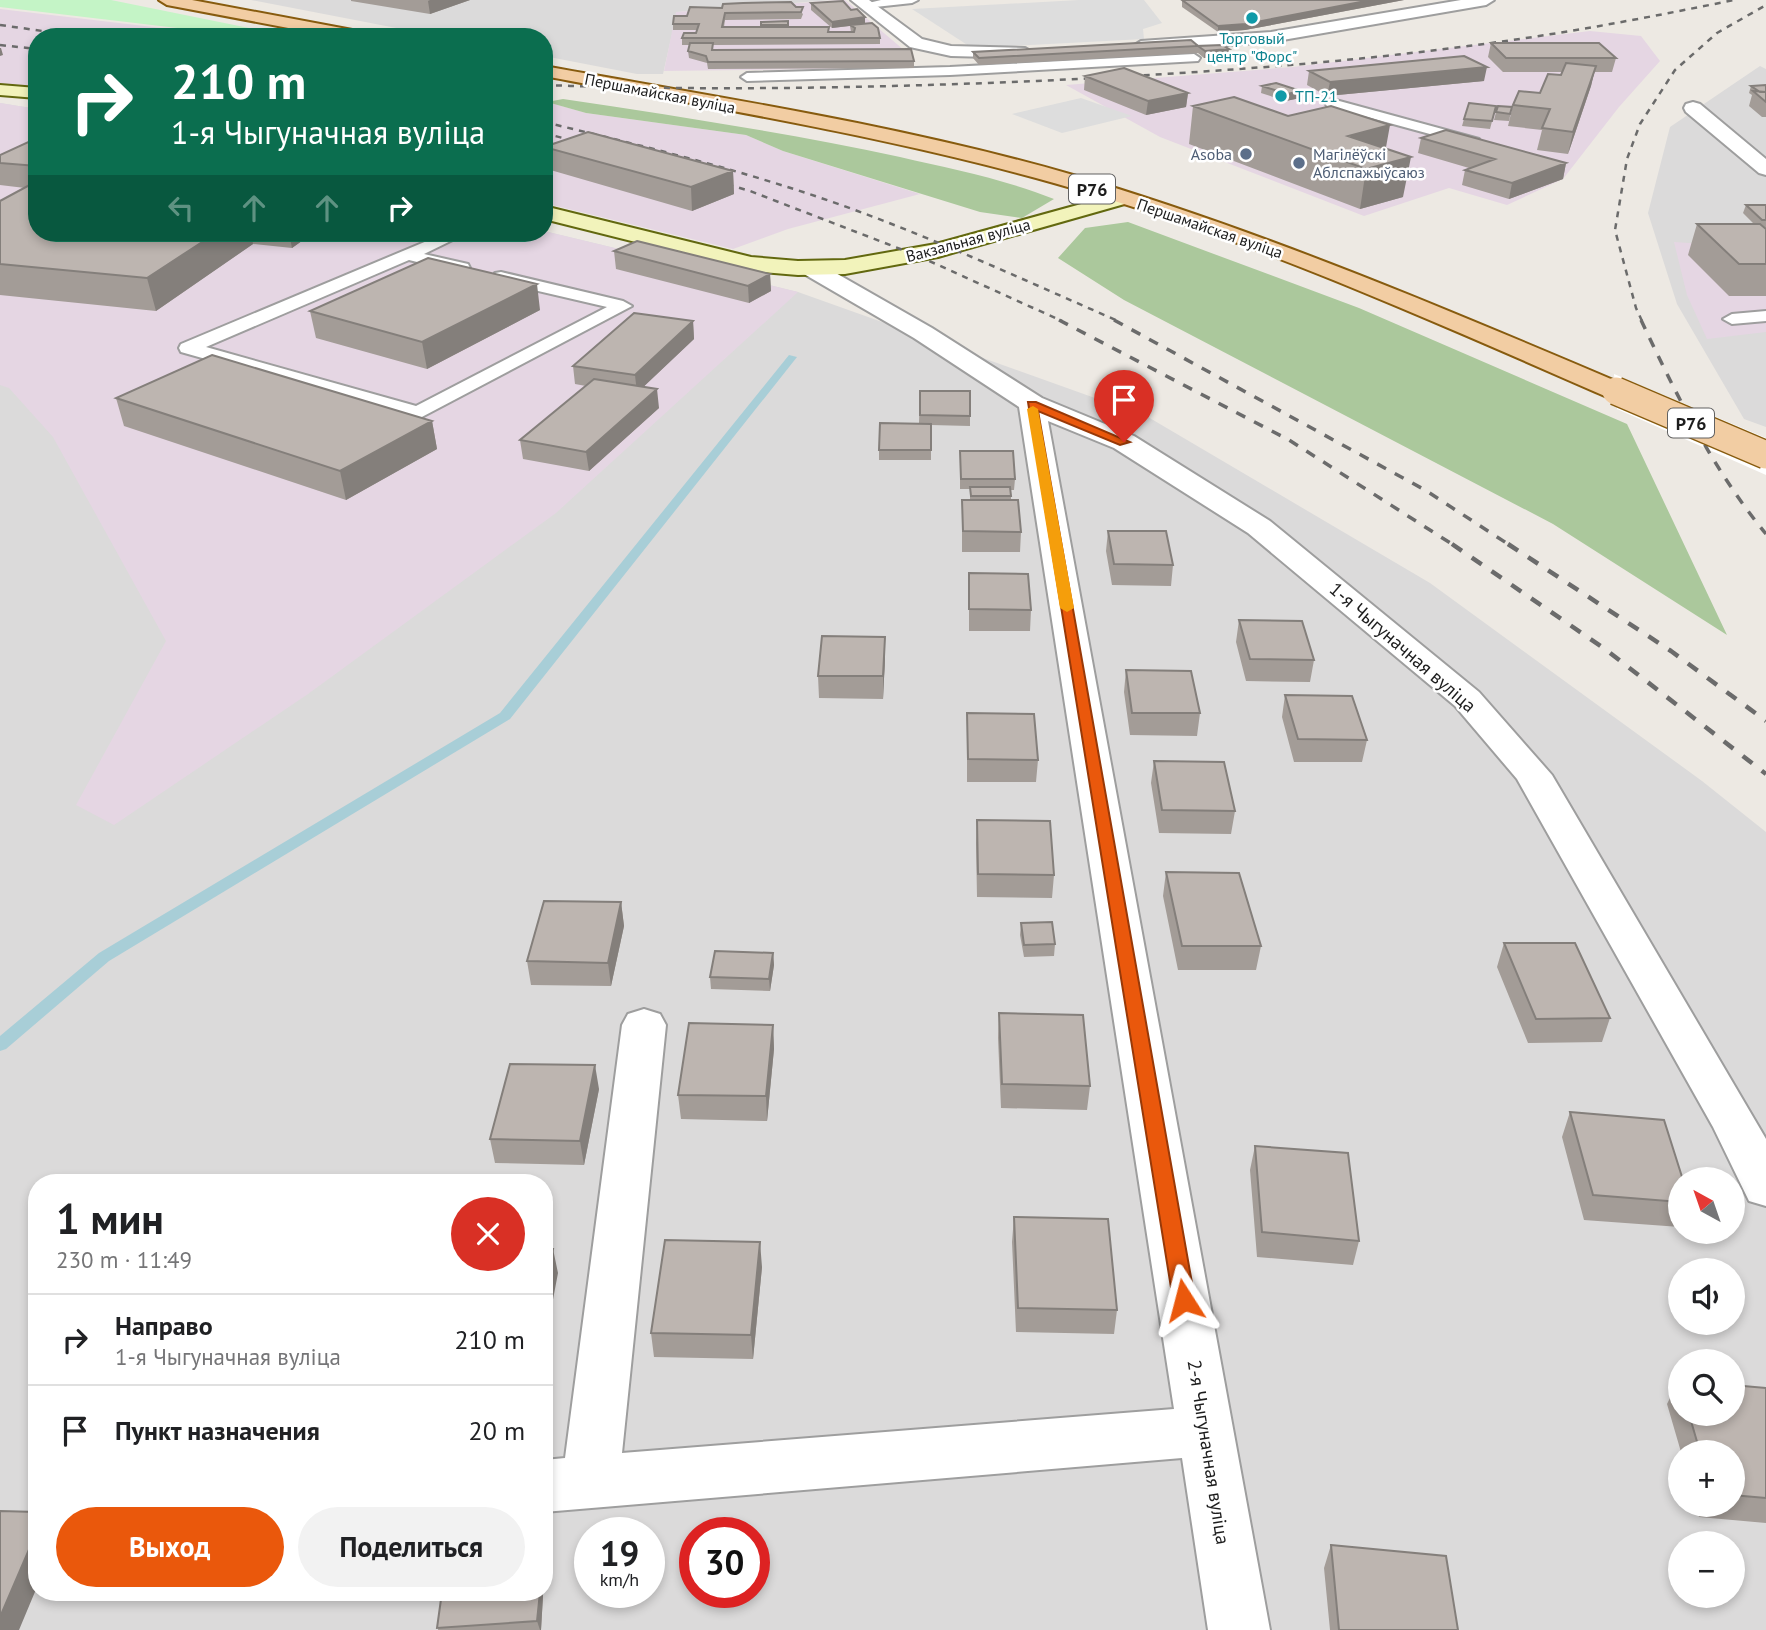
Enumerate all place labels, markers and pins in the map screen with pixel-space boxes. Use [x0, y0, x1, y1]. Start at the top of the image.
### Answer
marker: Торговый центр "Форс" [1244, 10, 1260, 26]
place label: Торговый центр "Форс" [1207, 28, 1297, 66]
place label: ТП-21 [1295, 86, 1338, 106]
marker: ТП-21 [1273, 88, 1289, 104]
place label: Asoba [1191, 144, 1232, 164]
place label: Магілёўскі Аблспажыўсаюз [1313, 144, 1425, 182]
marker: Asoba [1238, 146, 1254, 162]
marker: Магілёўскі Аблспажыўсаюз [1291, 155, 1307, 171]
pin [1094, 370, 1154, 442]

